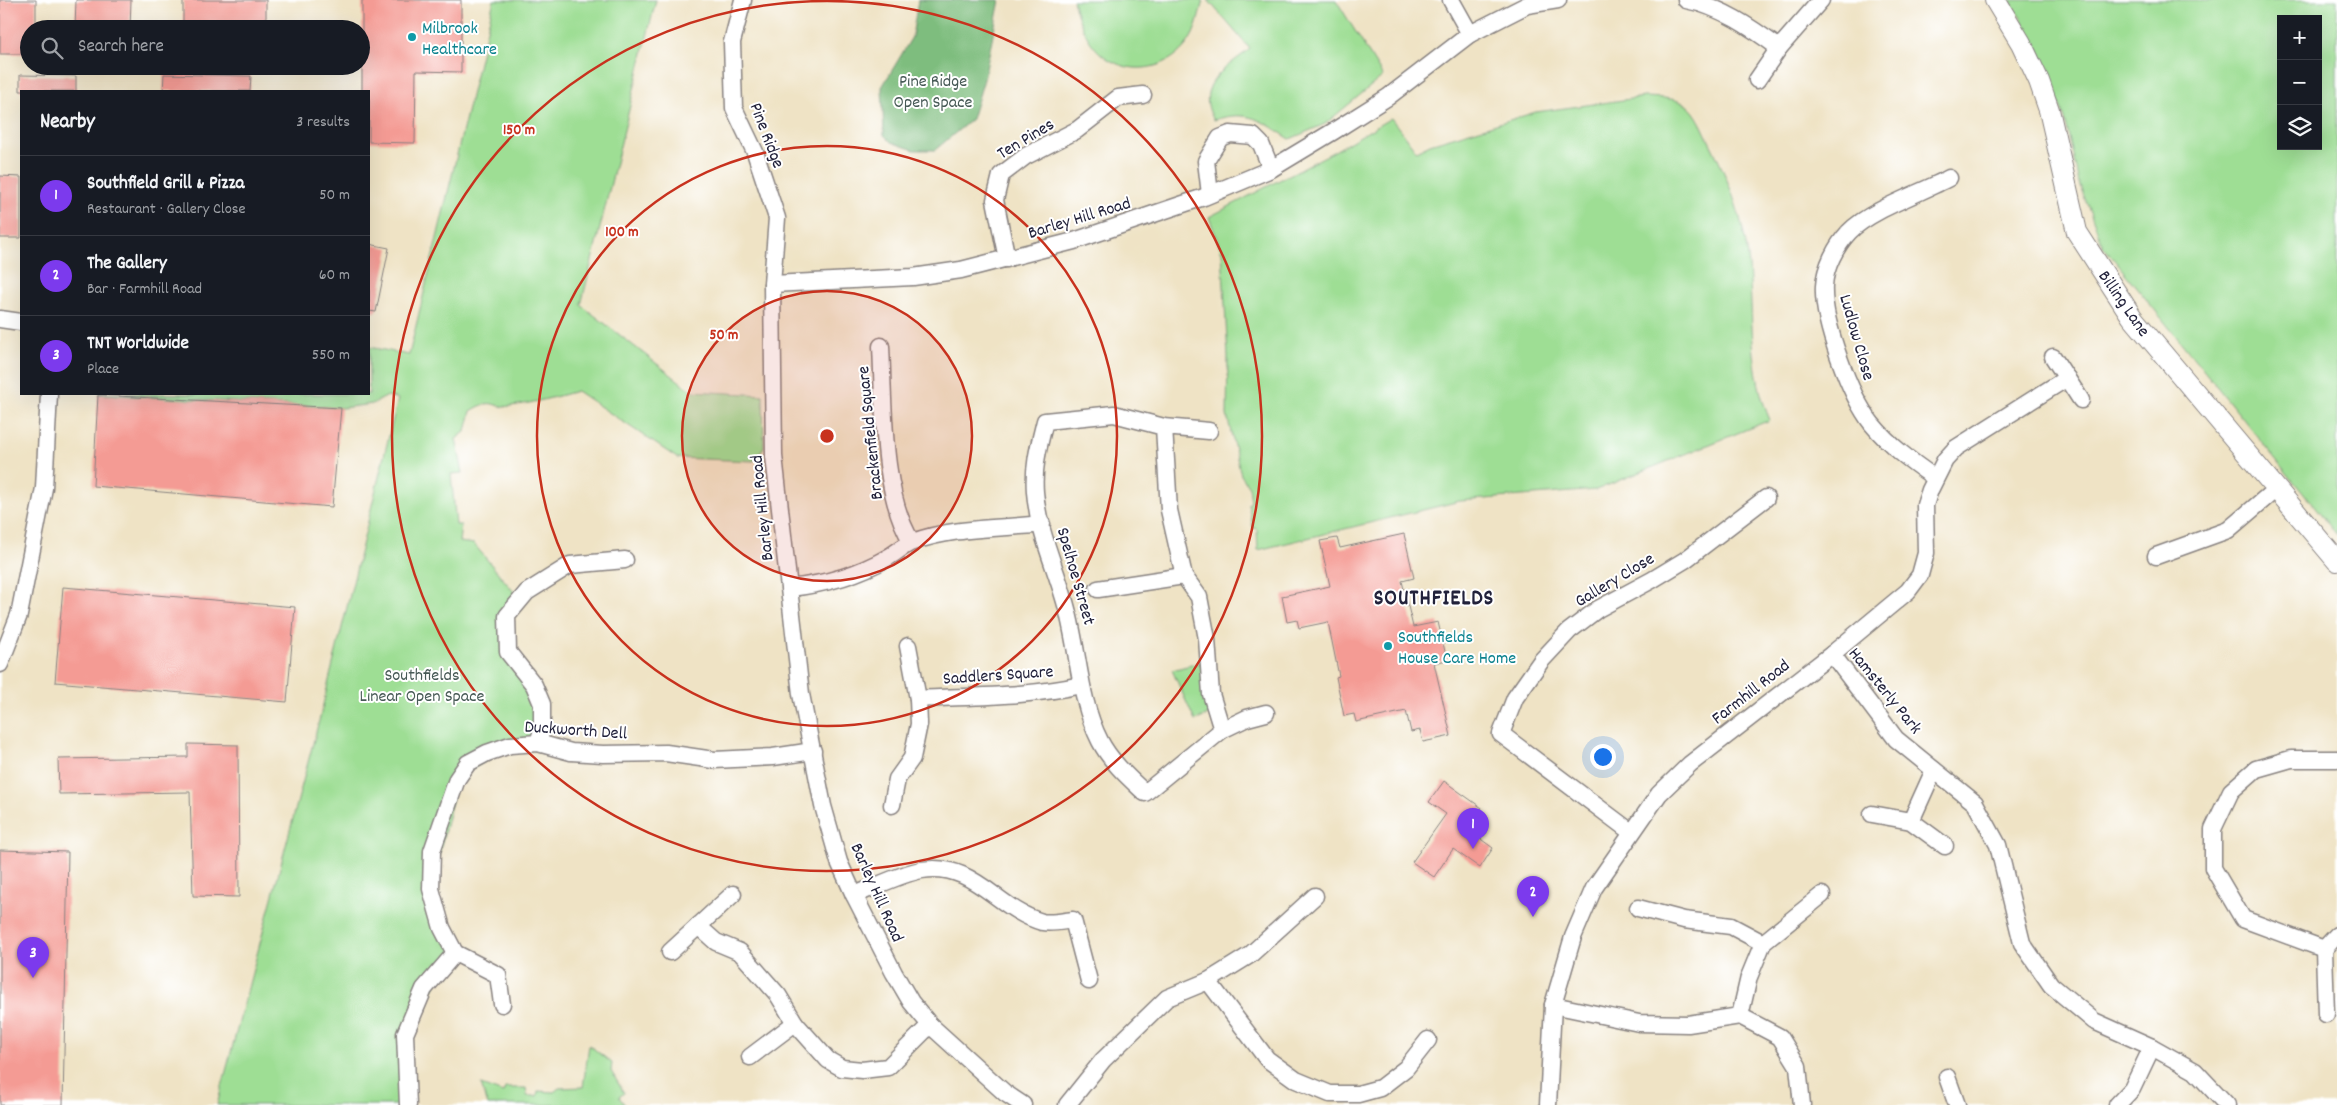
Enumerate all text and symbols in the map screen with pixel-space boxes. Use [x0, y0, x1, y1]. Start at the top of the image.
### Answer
map controls [2277, 15, 2322, 150]
button: + [2277, 15, 2322, 60]
place label: Milbrook Healthcare [422, 17, 497, 63]
search box [20, 20, 370, 75]
marker: Milbrook Healthcare [406, 31, 418, 43]
icon: search [38, 34, 66, 62]
text: Search here [78, 34, 164, 61]
button: − [2277, 60, 2322, 105]
park label: Pine Ridge Open Space [894, 70, 972, 116]
street label: Pine Ridge [742, 100, 790, 172]
button: layers [2277, 105, 2322, 150]
text: Nearby [40, 108, 95, 138]
text: 3 results [296, 111, 350, 134]
street label: Ten Pines [993, 113, 1060, 167]
text: 150 m [503, 120, 535, 142]
text: Southfield Grill & Pizza [87, 171, 244, 198]
text: 1 [54, 184, 58, 207]
text: 50 m [319, 184, 350, 207]
street label: Barley Hill Road [1025, 192, 1134, 247]
text: Restaurant · Gallery Close [87, 198, 246, 221]
text: 100 m [605, 222, 639, 244]
text: The Gallery [87, 251, 167, 278]
text: 2 [53, 264, 60, 287]
text: 60 m [319, 264, 350, 287]
street label: Billing Lane [2091, 266, 2155, 343]
text: Bar · Farmhill Road [87, 278, 202, 301]
street label: Ludlow Close [1831, 292, 1880, 384]
text: 50 m [710, 325, 738, 347]
text: TNT Worldwide [87, 331, 189, 358]
text: 3 [52, 344, 60, 367]
text: 550 m [312, 344, 350, 367]
text: Place [87, 358, 119, 381]
street label: Brackenfield Square [852, 365, 891, 501]
centre of rings [818, 427, 836, 445]
street label: Barley Hill Road [746, 454, 781, 562]
street label: Spelhoe Street [1049, 525, 1101, 629]
street label: Gallery Close [1571, 548, 1660, 615]
district label: SOUTHFIELDS [1374, 584, 1494, 615]
place label: Southfields House Care Home [1398, 626, 1516, 672]
marker: Southfields House Care Home [1382, 640, 1394, 652]
street label: Hamsterly Park [1841, 643, 1927, 740]
street label: Farmhill Road [1707, 654, 1796, 732]
street label: Saddlers Square [942, 660, 1054, 693]
park label: Southfields Linear Open Space [360, 664, 485, 710]
street label: Duckworth Dell [524, 715, 629, 748]
your location [1590, 744, 1616, 770]
pin: 1 [1457, 808, 1489, 849]
street label: Barley Hill Road [843, 839, 909, 947]
pin: 2 [1517, 876, 1549, 917]
pin: 3 [17, 937, 49, 978]

